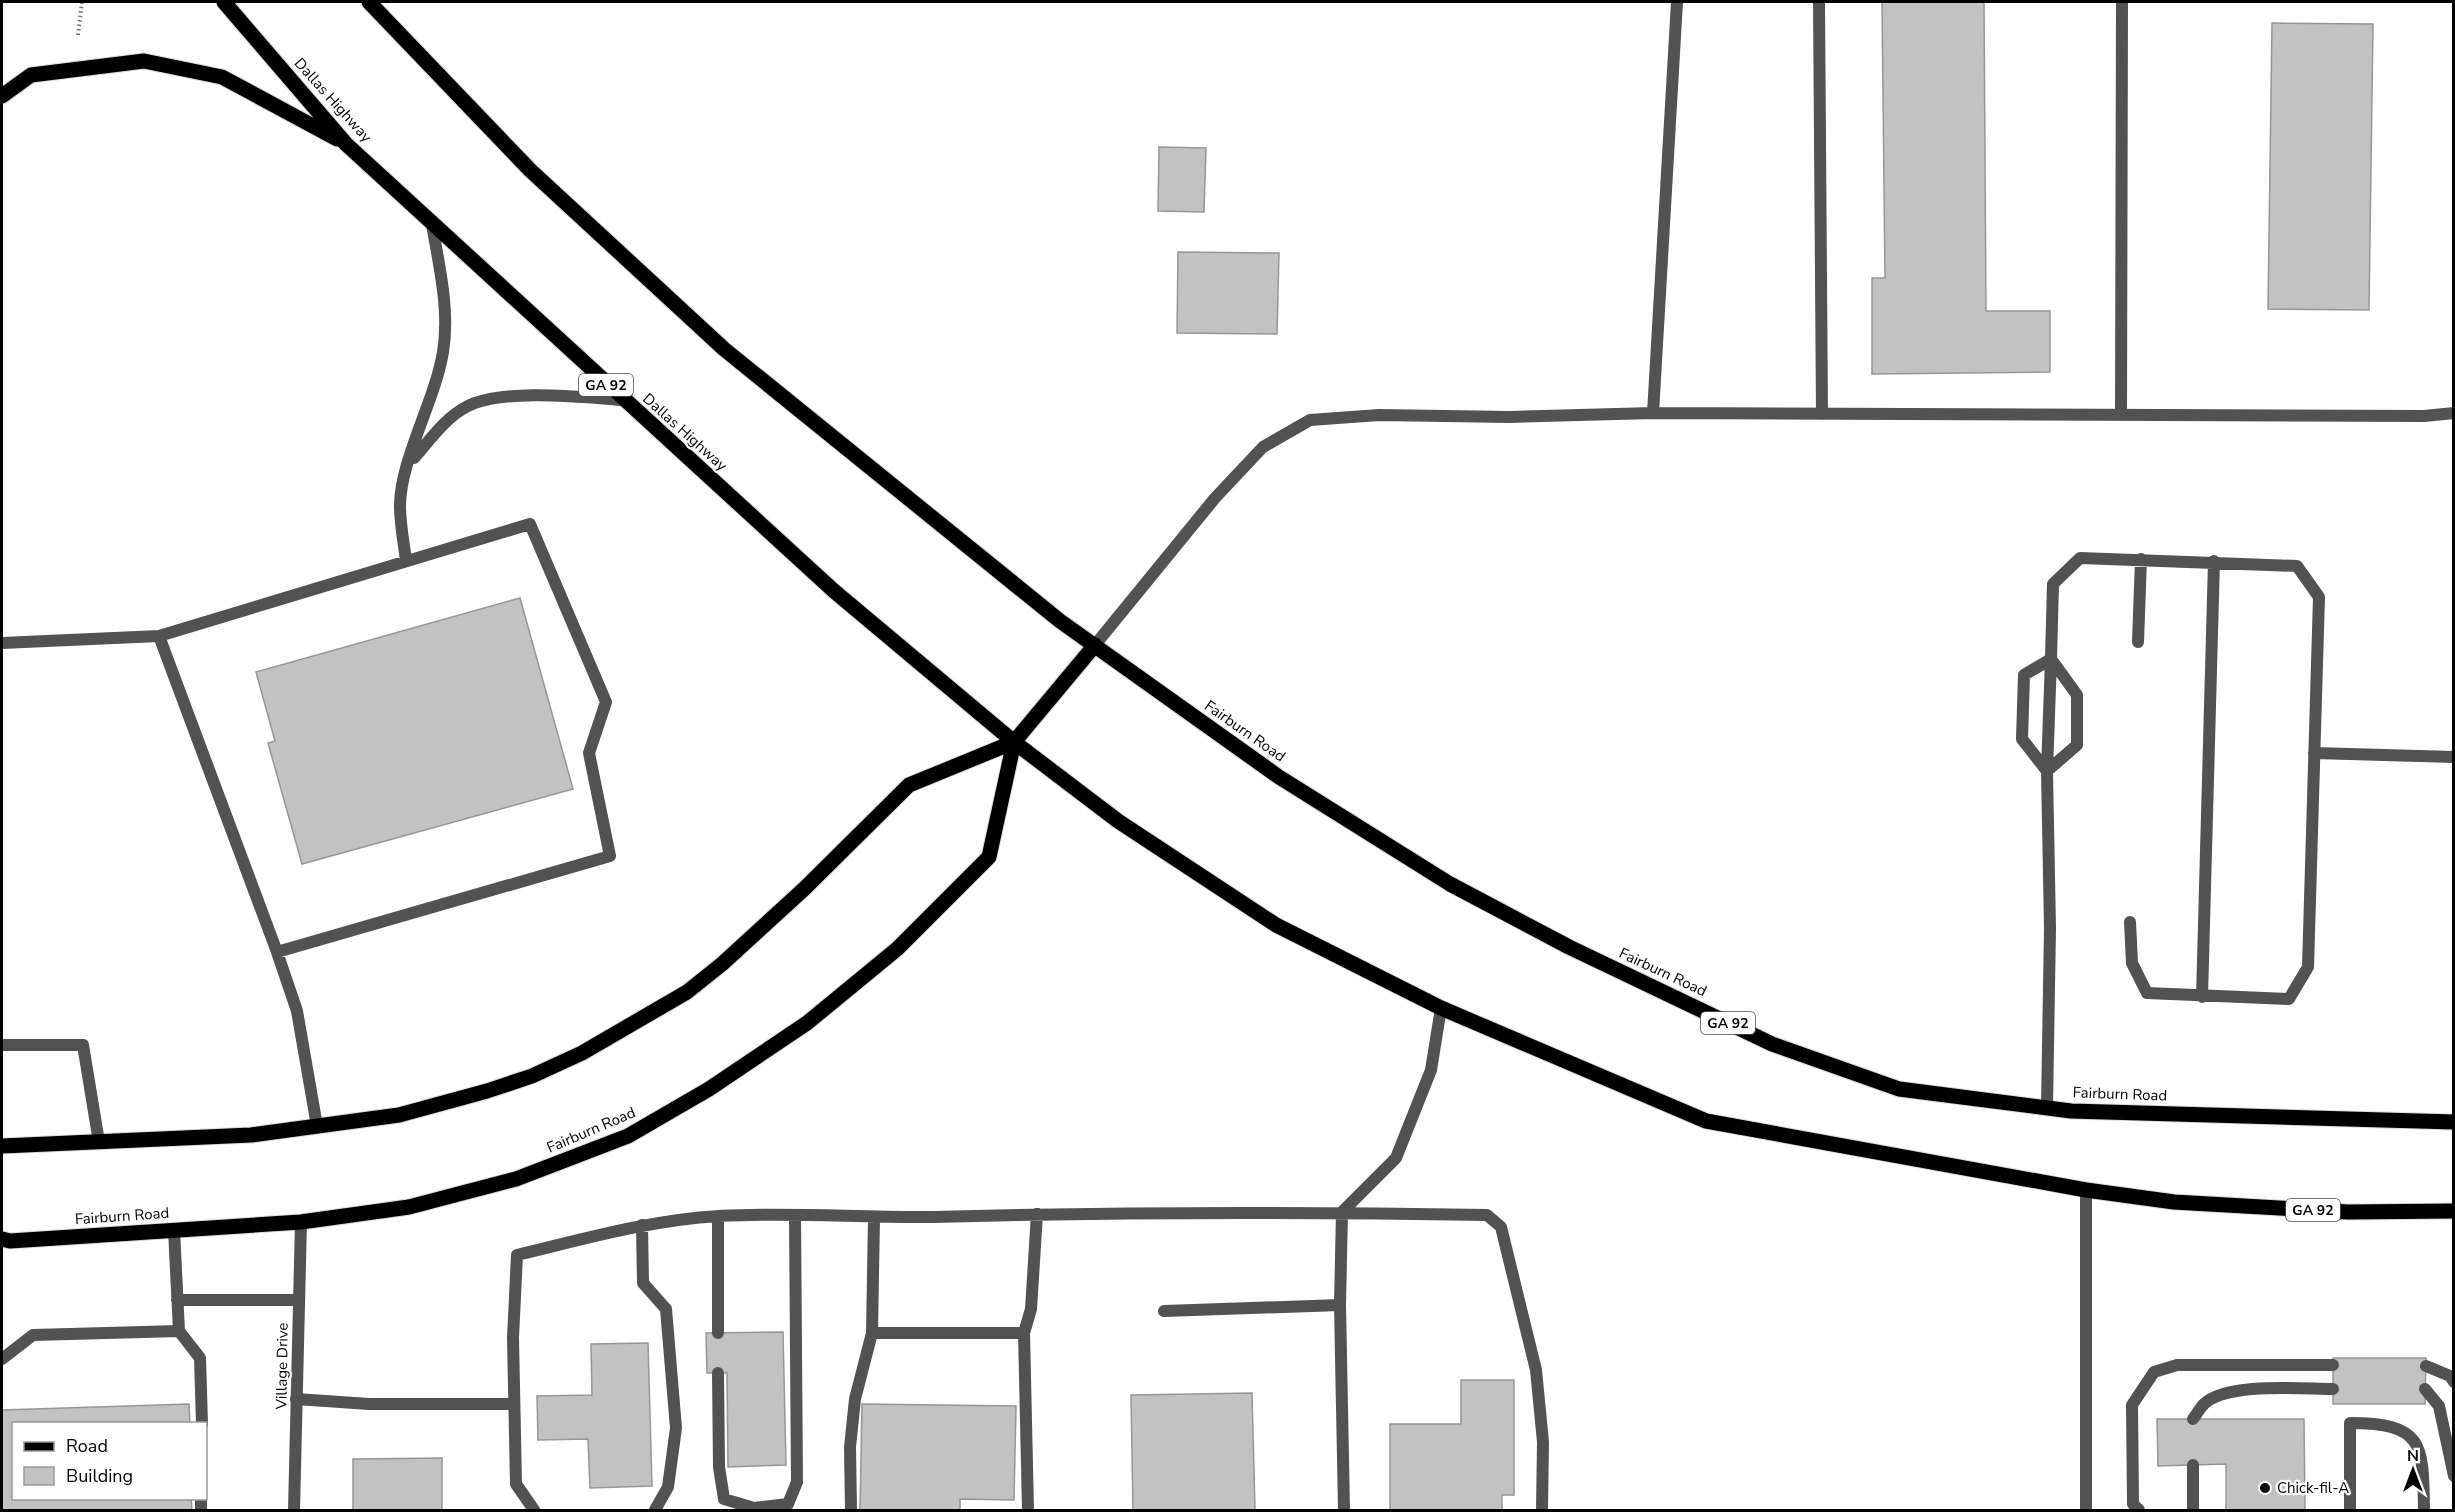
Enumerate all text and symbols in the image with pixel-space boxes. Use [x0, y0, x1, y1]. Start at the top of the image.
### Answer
street label: Dallas Highway [290, 53, 376, 147]
road number: GA 92 [579, 374, 633, 396]
street label: Dallas Highway [638, 389, 732, 475]
street label: Fairburn Road [1201, 696, 1289, 766]
street label: Fairburn Road [1616, 943, 1710, 1001]
road number: GA 92 [1701, 1012, 1755, 1034]
street label: Fairburn Road [2072, 1082, 2168, 1106]
street label: Fairburn Road [544, 1102, 638, 1158]
road number: GA 92 [2286, 1199, 2340, 1221]
street label: Fairburn Road [74, 1203, 170, 1229]
street label: Village Drive [271, 1322, 293, 1411]
legend [12, 1422, 207, 1500]
text: Road [66, 1434, 108, 1458]
north arrow [2383, 1440, 2443, 1500]
text: N [2407, 1445, 2419, 1467]
text: Building [66, 1464, 133, 1488]
place label: Chick-fil-A [2277, 1478, 2349, 1498]
marker: Chick-fil-A [2258, 1481, 2272, 1495]

